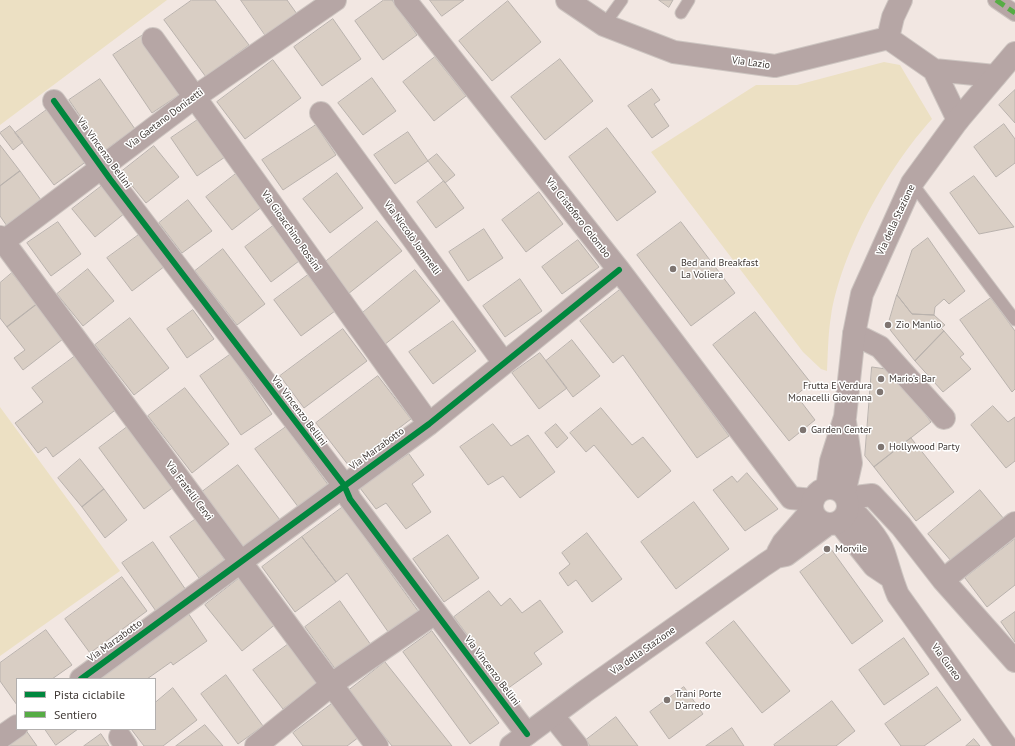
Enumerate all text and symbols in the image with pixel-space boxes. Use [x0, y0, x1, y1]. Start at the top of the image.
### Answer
street label: Via Lazio [731, 54, 771, 72]
street label: Via Gaetano Donizetti [124, 86, 206, 152]
street label: Via Vincenzo Bellini [74, 115, 134, 191]
street label: Via Cristoforo Colombo [543, 176, 613, 260]
street label: Via della Stazione [874, 183, 918, 257]
street label: Via Gioacchino Rossini [259, 188, 323, 274]
street label: Via Niccolò Jommelli [381, 199, 443, 277]
place label: Bed and Breakfast La Voliera [681, 257, 758, 280]
marker: Bed and Breakfast La Voliera [668, 264, 678, 274]
place label: Zio Manlio [896, 319, 941, 331]
marker: Zio Manlio [883, 320, 893, 330]
place label: Mario's Bar [889, 373, 935, 385]
street label: Via Vincenzo Bellini [269, 374, 329, 448]
marker: Mario's Bar [876, 374, 886, 384]
place label: Frutta E Verdura Monacelli Giovanna [788, 380, 872, 404]
marker: Frutta E Verdura Monacelli Giovanna [875, 387, 885, 397]
place label: Garden Center [811, 424, 872, 436]
street label: Via Marzabotto [347, 425, 407, 473]
marker: Garden Center [798, 425, 808, 435]
place label: Hollywood Party [889, 441, 960, 453]
marker: Hollywood Party [876, 442, 886, 452]
street label: Via Fratelli Cervi [163, 459, 215, 523]
place label: Morvile [835, 543, 867, 555]
marker: Morvile [822, 544, 832, 554]
street label: Via Marzabotto [85, 617, 145, 665]
street label: Via della Stazione [608, 624, 678, 678]
street label: Via Vincenzo Bellini [462, 634, 522, 708]
street label: Via Cuneo [929, 641, 963, 683]
legend [16, 678, 156, 730]
text: Pista ciclabile [54, 687, 125, 702]
place label: Trani Porte D'arredo [675, 688, 721, 712]
marker: Trani Porte D'arredo [662, 695, 672, 705]
text: Sentiero [54, 707, 97, 722]

